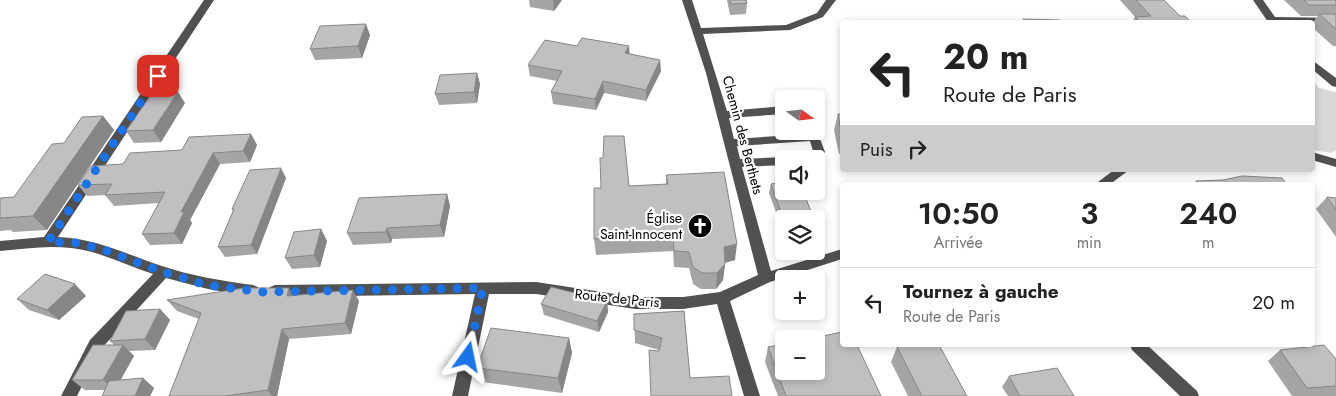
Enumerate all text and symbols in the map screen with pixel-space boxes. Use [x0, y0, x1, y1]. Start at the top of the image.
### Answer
text: 20 m [943, 32, 1028, 82]
icon: left [860, 40, 925, 105]
pin [137, 55, 179, 97]
icon: arrive [144, 62, 172, 90]
street label: Chemin des Berthets [718, 73, 769, 197]
text: Route de Paris [943, 78, 1077, 110]
north arrow [775, 90, 825, 140]
map controls [775, 90, 825, 380]
icon: right [903, 135, 931, 163]
text: Puis [860, 136, 893, 163]
button: sound [775, 150, 825, 200]
text: 10:50 [918, 192, 999, 235]
text: 3 [1080, 192, 1098, 235]
text: 240 [1179, 192, 1237, 235]
place label: Église Saint-Innocent [600, 208, 683, 244]
button: layers [775, 210, 825, 260]
church icon: Église Saint-Innocent [687, 213, 713, 239]
text: Arrivée [934, 231, 983, 254]
text: min [1077, 231, 1102, 254]
text: m [1202, 231, 1215, 254]
button: + [775, 270, 825, 320]
text: Tournez à gauche [903, 278, 1059, 305]
street label: Route de Paris [574, 284, 661, 312]
icon: left [860, 289, 888, 317]
text: 20 m [1252, 289, 1295, 316]
text: Route de Paris [903, 305, 1000, 328]
position arrow [441, 330, 493, 382]
button: − [775, 330, 825, 380]

